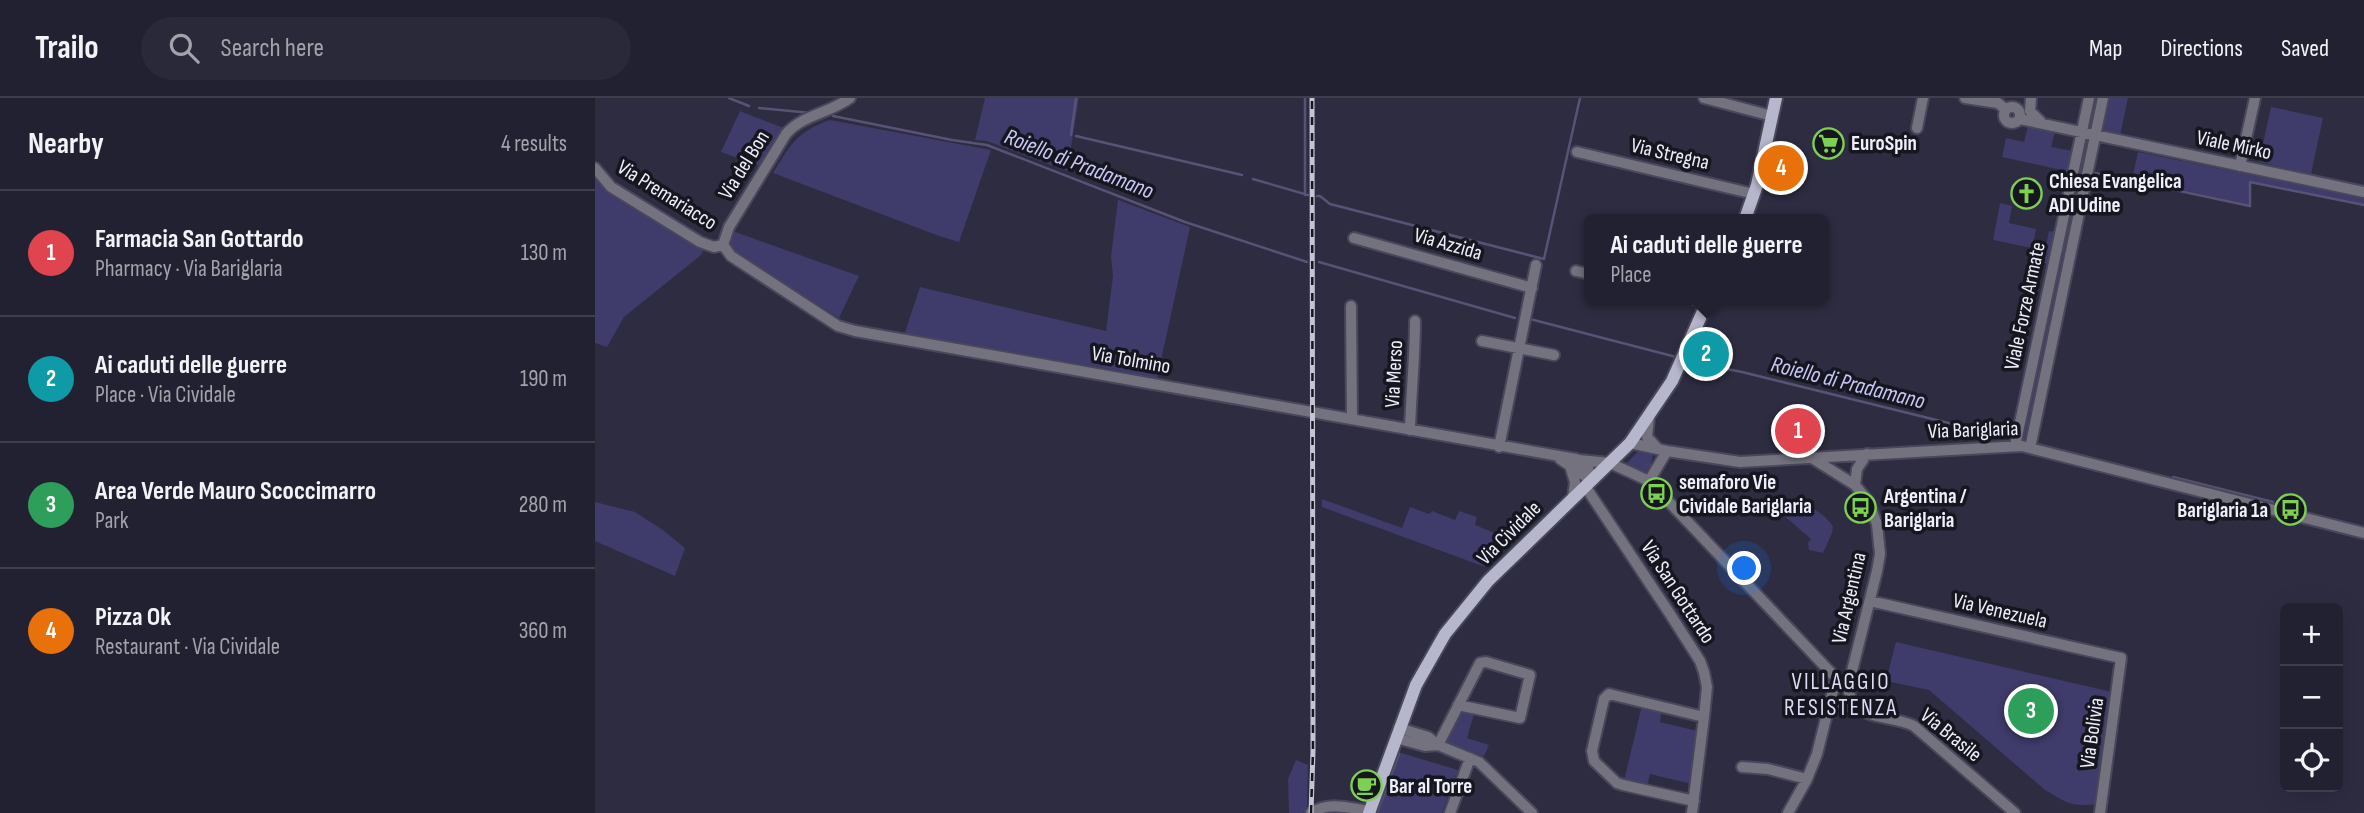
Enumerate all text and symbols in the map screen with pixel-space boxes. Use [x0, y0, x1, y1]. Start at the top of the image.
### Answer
search box [141, 17, 631, 80]
text: Trailo [35, 28, 99, 68]
icon: search [165, 29, 203, 67]
text: Search here [221, 33, 324, 64]
text: Map [2089, 34, 2122, 63]
text: Directions [2160, 34, 2243, 63]
text: Saved [2281, 34, 2329, 63]
water label: Roiello di Pradamano [1000, 123, 1158, 206]
street label: Viale Mirko [2194, 125, 2274, 165]
text: Nearby [28, 126, 104, 162]
street label: Via del Bon [713, 126, 775, 204]
supermarket icon: EuroSpin [1811, 126, 1845, 160]
text: 4 results [501, 130, 567, 158]
place label: EuroSpin [1851, 131, 1917, 156]
street label: Via Stregna [1628, 133, 1712, 175]
pin: 4 [1758, 142, 1804, 194]
street label: Via Premariacco [613, 155, 721, 235]
place label: Chiesa Evangelica ADI Udine [2048, 169, 2182, 218]
church icon: Chiesa Evangelica ADI Udine [2009, 176, 2043, 210]
popup [1584, 214, 1829, 305]
street label: Via Azzida [1411, 222, 1485, 266]
text: Farmacia San Gottardo [95, 224, 304, 255]
text: Ai caduti delle guerre [1610, 230, 1803, 261]
text: 1 [46, 239, 56, 267]
text: 130 m [521, 239, 567, 267]
street label: Viale Forze Armate [1999, 240, 2051, 372]
text: Pharmacy · Via Bariglaria [95, 255, 283, 283]
text: Place [1610, 261, 1652, 289]
pin: 2 [1683, 328, 1729, 380]
street label: Via Merso [1380, 340, 1408, 408]
street label: Via Tolmino [1090, 341, 1172, 379]
text: Ai caduti delle guerre [95, 350, 287, 381]
water label: Roiello di Pradamano [1768, 350, 1928, 416]
text: 2 [46, 365, 56, 393]
text: 190 m [520, 365, 567, 393]
text: Place · Via Cividale [95, 381, 236, 409]
pin: 1 [1775, 405, 1821, 457]
street label: Via Bariglaria [1927, 416, 2019, 444]
place label: semaforo Vie Cividale Bariglaria [1679, 470, 1812, 519]
text: Area Verde Mauro Scoccimarro [95, 476, 376, 507]
bus stop icon: semaforo Vie Cividale Bariglaria [1639, 477, 1673, 511]
place label: Argentina / Bariglaria [1883, 484, 1967, 533]
text: 3 [46, 491, 56, 519]
text: 280 m [519, 491, 567, 519]
bus stop icon: Argentina / Bariglaria [1844, 491, 1878, 525]
bus stop icon: Bariglaria 1a [2274, 493, 2308, 527]
street label: Via Cividale [1472, 496, 1546, 570]
place label: Bariglaria 1a [2177, 498, 2268, 523]
text: Park [95, 507, 129, 535]
street label: Via San Gottardo [1636, 536, 1720, 648]
street label: Via Argentina [1826, 550, 1872, 646]
your location [1727, 551, 1761, 585]
street label: Via Venezuela [1950, 588, 2050, 634]
text: Pizza Ok [95, 602, 171, 633]
map controls [2280, 603, 2343, 792]
button: + [2280, 603, 2343, 666]
text: 4 [46, 617, 56, 645]
text: 360 m [519, 617, 567, 645]
text: Restaurant · Via Cividale [95, 633, 280, 661]
button: − [2280, 666, 2343, 729]
district label: VILLAGGIO RESISTENZA [1784, 668, 1898, 722]
pin: 3 [2008, 685, 2054, 737]
street label: Via Bolivia [2075, 696, 2109, 770]
street label: Via Brasile [1915, 703, 1987, 767]
button: locate [2280, 729, 2343, 792]
cafe icon: Bar al Torre [1349, 769, 1383, 803]
place label: Bar al Torre [1389, 774, 1472, 799]

